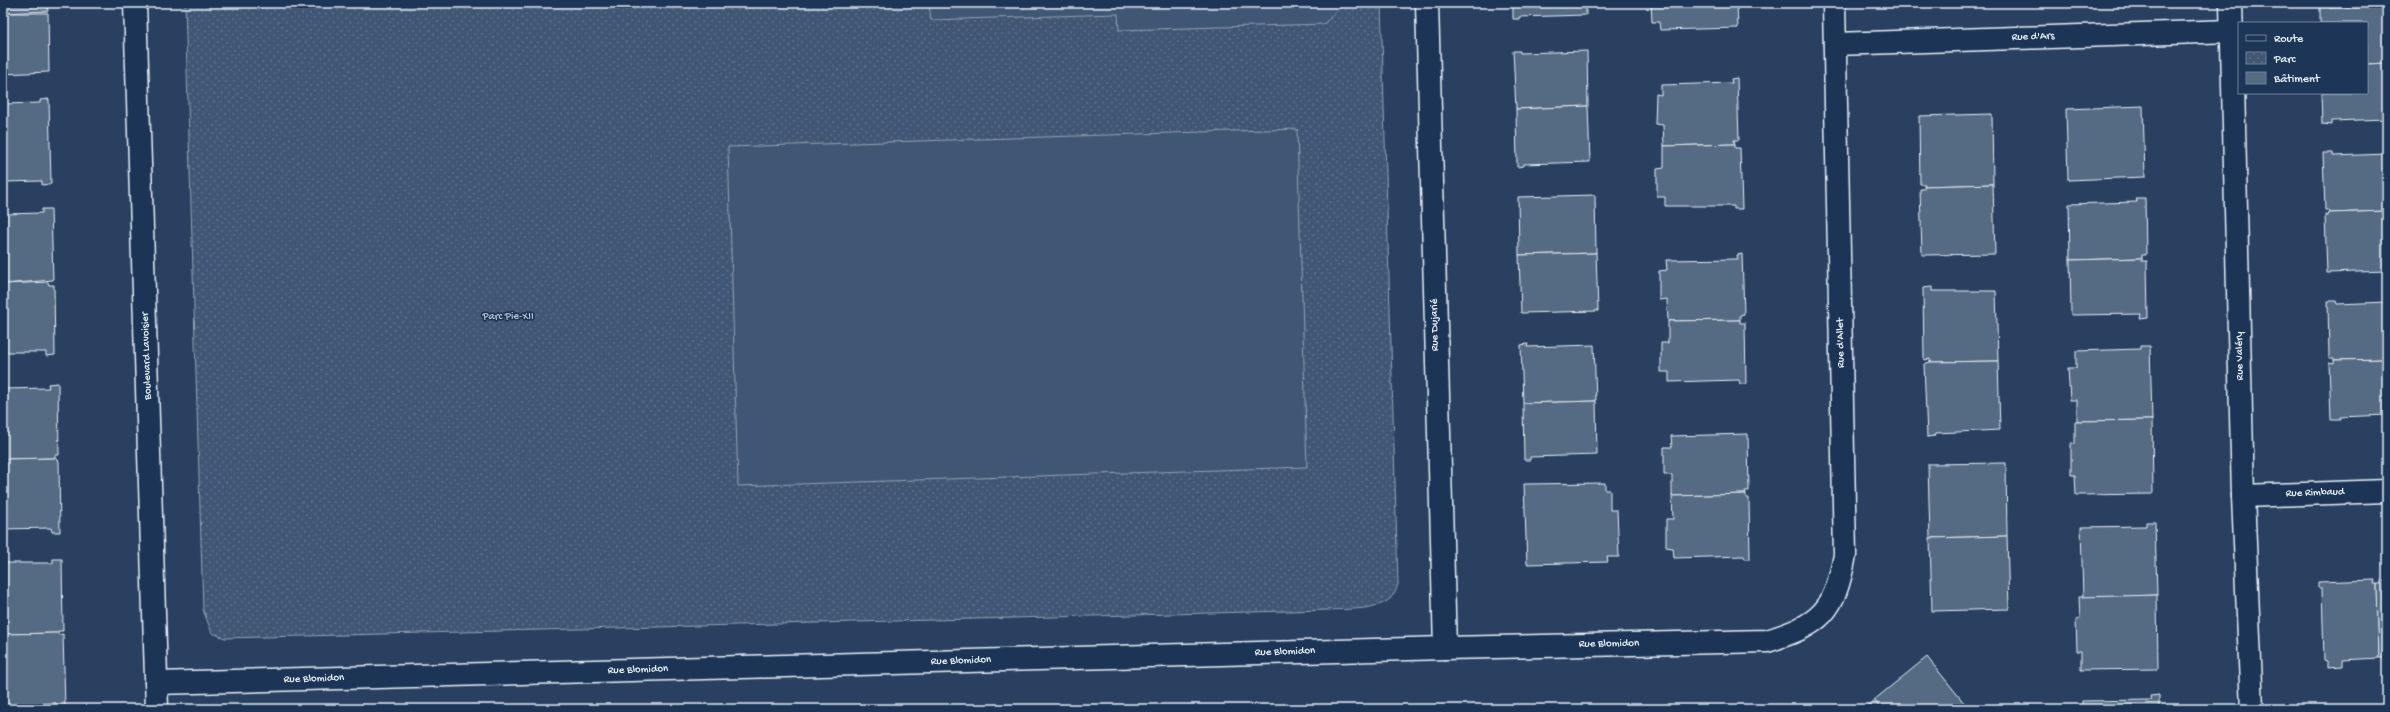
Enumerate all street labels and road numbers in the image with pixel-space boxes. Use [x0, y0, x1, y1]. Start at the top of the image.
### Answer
street label: Rue d'Ars [2011, 30, 2056, 44]
street label: Rue Dujarié [1429, 298, 1441, 352]
street label: Boulevard Lavoisier [139, 311, 155, 401]
street label: Rue d'Allet [1835, 316, 1847, 368]
street label: Rue Valéry [2234, 331, 2246, 381]
street label: Rue Rimbaud [2285, 486, 2346, 500]
street label: Rue Blomidon [1579, 637, 1640, 651]
street label: Rue Blomidon [1255, 645, 1316, 659]
street label: Rue Blomidon [931, 654, 992, 668]
street label: Rue Blomidon [608, 663, 669, 677]
street label: Rue Blomidon [284, 672, 345, 686]

